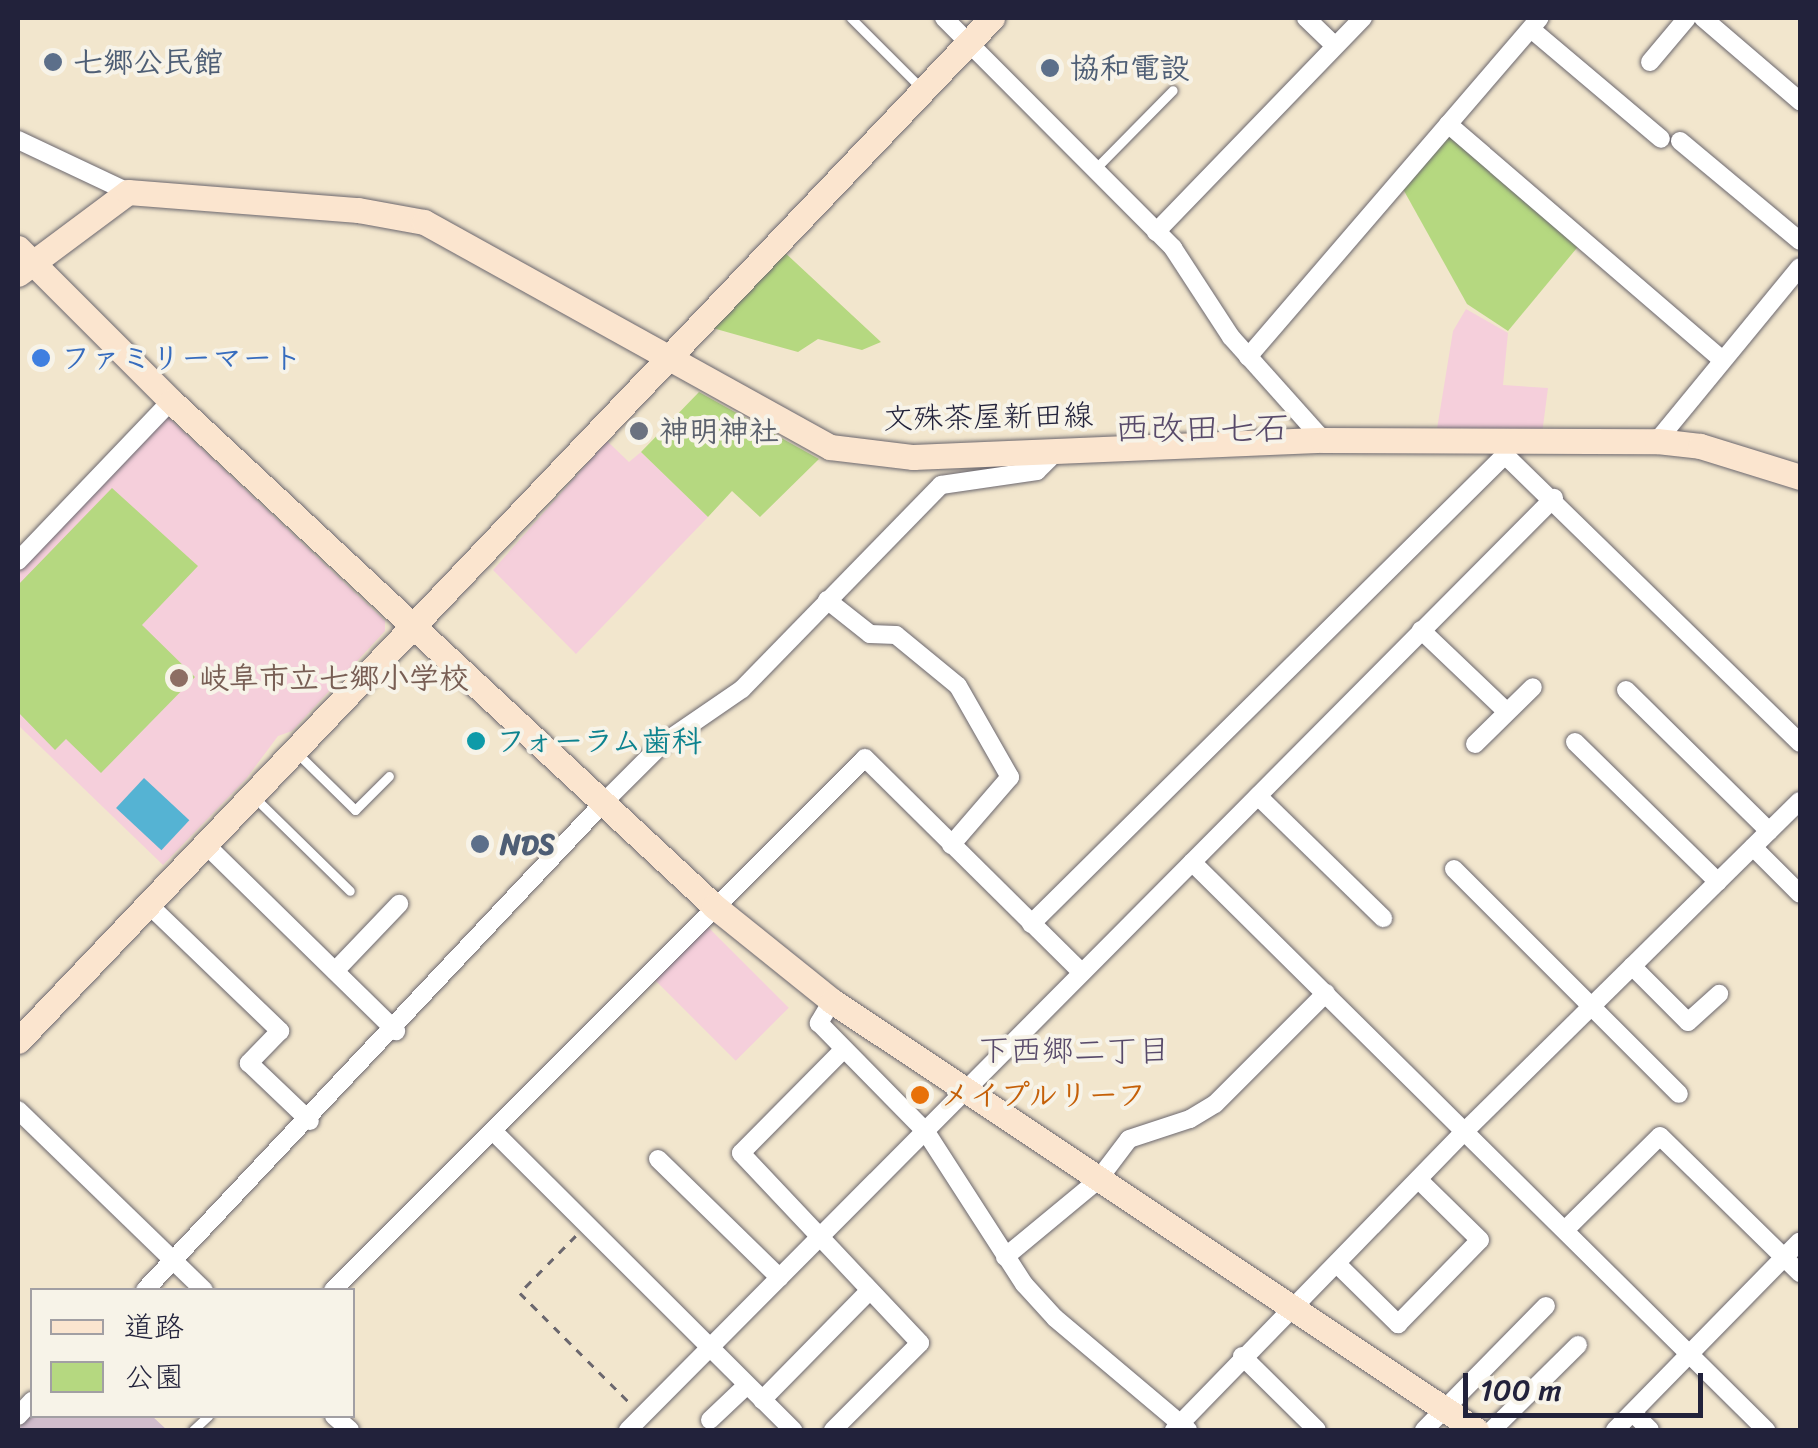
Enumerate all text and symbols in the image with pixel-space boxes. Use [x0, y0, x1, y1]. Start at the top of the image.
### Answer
place label: 七郷公民館 [73, 44, 223, 80]
place label: 協和電設 [1070, 50, 1190, 86]
marker: 七郷公民館 [42, 51, 64, 73]
marker: 協和電設 [1039, 57, 1061, 79]
place label: ファミリーマート [61, 340, 301, 376]
marker: ファミリーマート [30, 347, 52, 369]
street label: 文殊茶屋新田線 [883, 397, 1093, 437]
district label: 西改田七石 [1115, 407, 1289, 449]
place label: 神明神社 [659, 413, 779, 449]
marker: 神明神社 [628, 420, 650, 442]
place label: 岐阜市立七郷小学校 [199, 660, 469, 696]
marker: 岐阜市立七郷小学校 [168, 667, 190, 689]
place label: フォーラム歯科 [496, 723, 706, 759]
marker: フォーラム歯科 [465, 730, 487, 752]
place label: NDS [500, 826, 555, 862]
marker: NDS [469, 833, 491, 855]
district label: 下西郷二丁目 [978, 1032, 1170, 1070]
place label: メイプルリーフ [940, 1077, 1150, 1113]
marker: メイプルリーフ [909, 1084, 931, 1106]
legend [30, 1288, 355, 1418]
text: 道路 [124, 1300, 184, 1354]
text: 公園 [124, 1350, 184, 1404]
scale bar [1468, 1353, 1708, 1415]
text: 100 m [1480, 1363, 1562, 1417]

